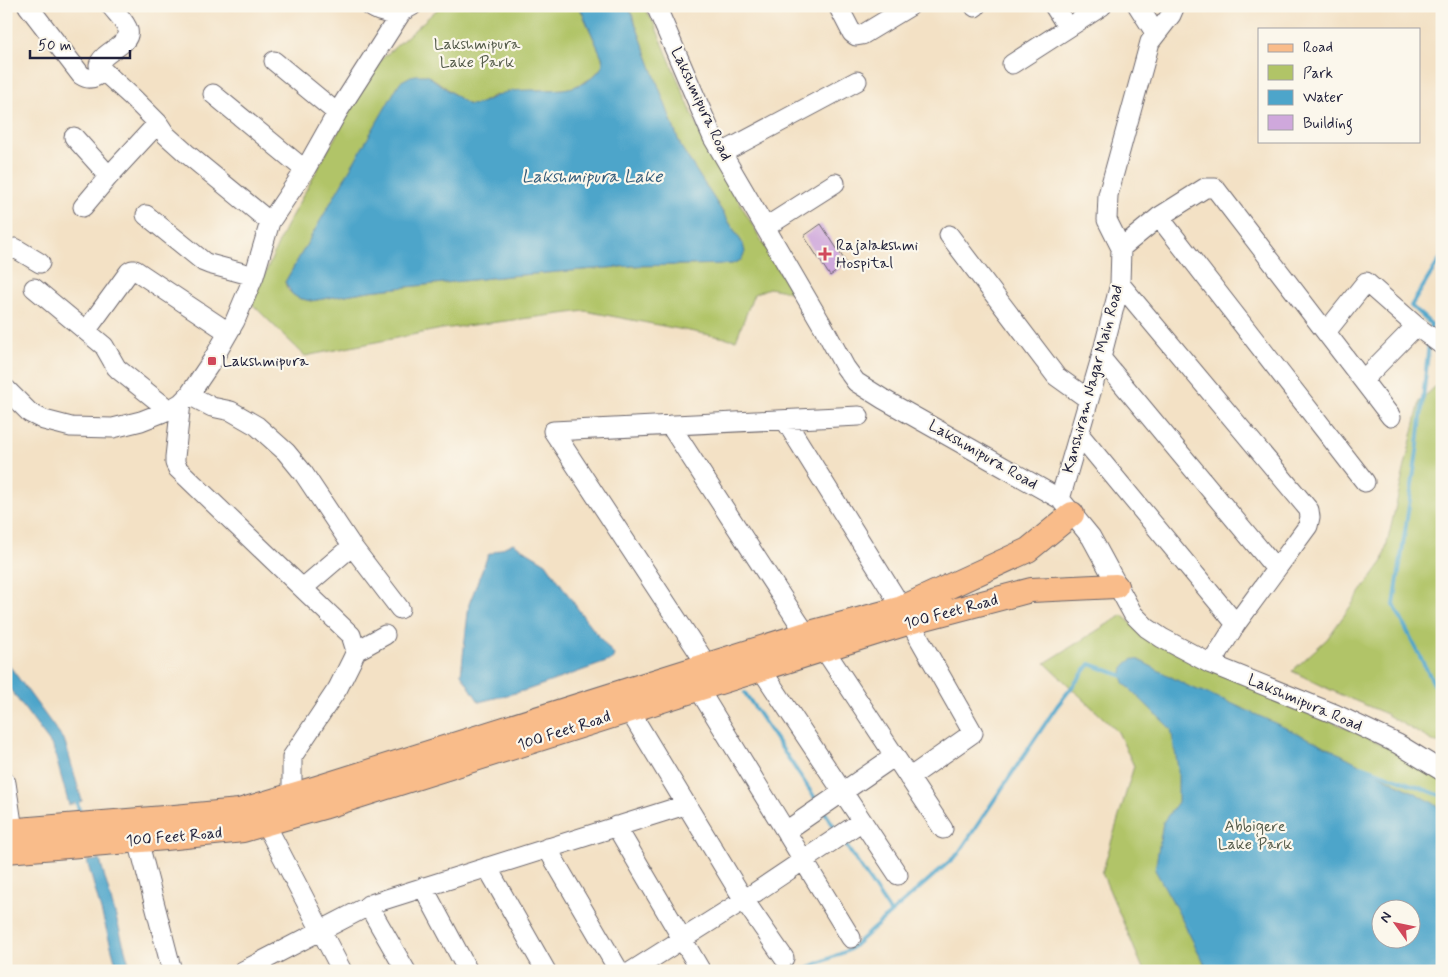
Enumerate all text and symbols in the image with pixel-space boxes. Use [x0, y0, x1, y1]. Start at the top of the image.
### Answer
scale bar [30, 28, 130, 60]
legend [1258, 28, 1420, 142]
park label: Lakshmipura Lake Park [434, 34, 521, 73]
text: 50 m [38, 36, 72, 56]
text: Road [1303, 38, 1333, 58]
street label: Lakshmipura Road [666, 44, 736, 164]
text: Park [1303, 64, 1333, 84]
text: Water [1303, 88, 1343, 108]
text: Building [1303, 114, 1353, 135]
water label: Lakshmipura Lake [522, 165, 663, 189]
place label: Rajalakshmi Hospital [836, 235, 919, 274]
marker: Rajalakshmi Hospital [818, 247, 832, 261]
street label: Kanshiram Nagar Main Road [1058, 283, 1128, 475]
place label: Lakshmipura [222, 351, 309, 372]
marker: Lakshmipura [206, 355, 218, 367]
street label: Lakshmipura Road [925, 415, 1041, 495]
street label: 100 Feet Road [902, 589, 1000, 635]
street label: Lakshmipura Road [1244, 669, 1366, 737]
street label: 100 Feet Road [515, 706, 613, 756]
park label: Abbigere Lake Park [1218, 816, 1292, 855]
street label: 100 Feet Road [125, 822, 223, 852]
north arrow [1370, 900, 1420, 950]
text: N [1376, 909, 1396, 926]

